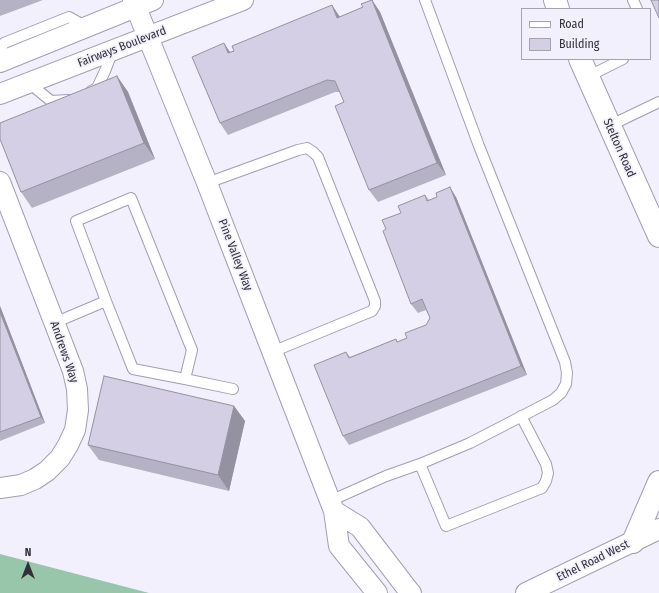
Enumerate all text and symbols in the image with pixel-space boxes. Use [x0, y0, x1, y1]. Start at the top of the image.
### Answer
legend [521, 8, 651, 60]
text: Road [559, 17, 584, 31]
street label: Fairways Boulevard [76, 23, 168, 71]
text: Building [559, 37, 599, 51]
street label: Stelton Road [600, 116, 638, 180]
street label: Pine Valley Way [215, 217, 255, 293]
street label: Andrews Way [47, 319, 81, 385]
street label: Ethel Road West [554, 537, 632, 585]
north arrow [8, 545, 48, 585]
text: N [25, 546, 31, 559]

